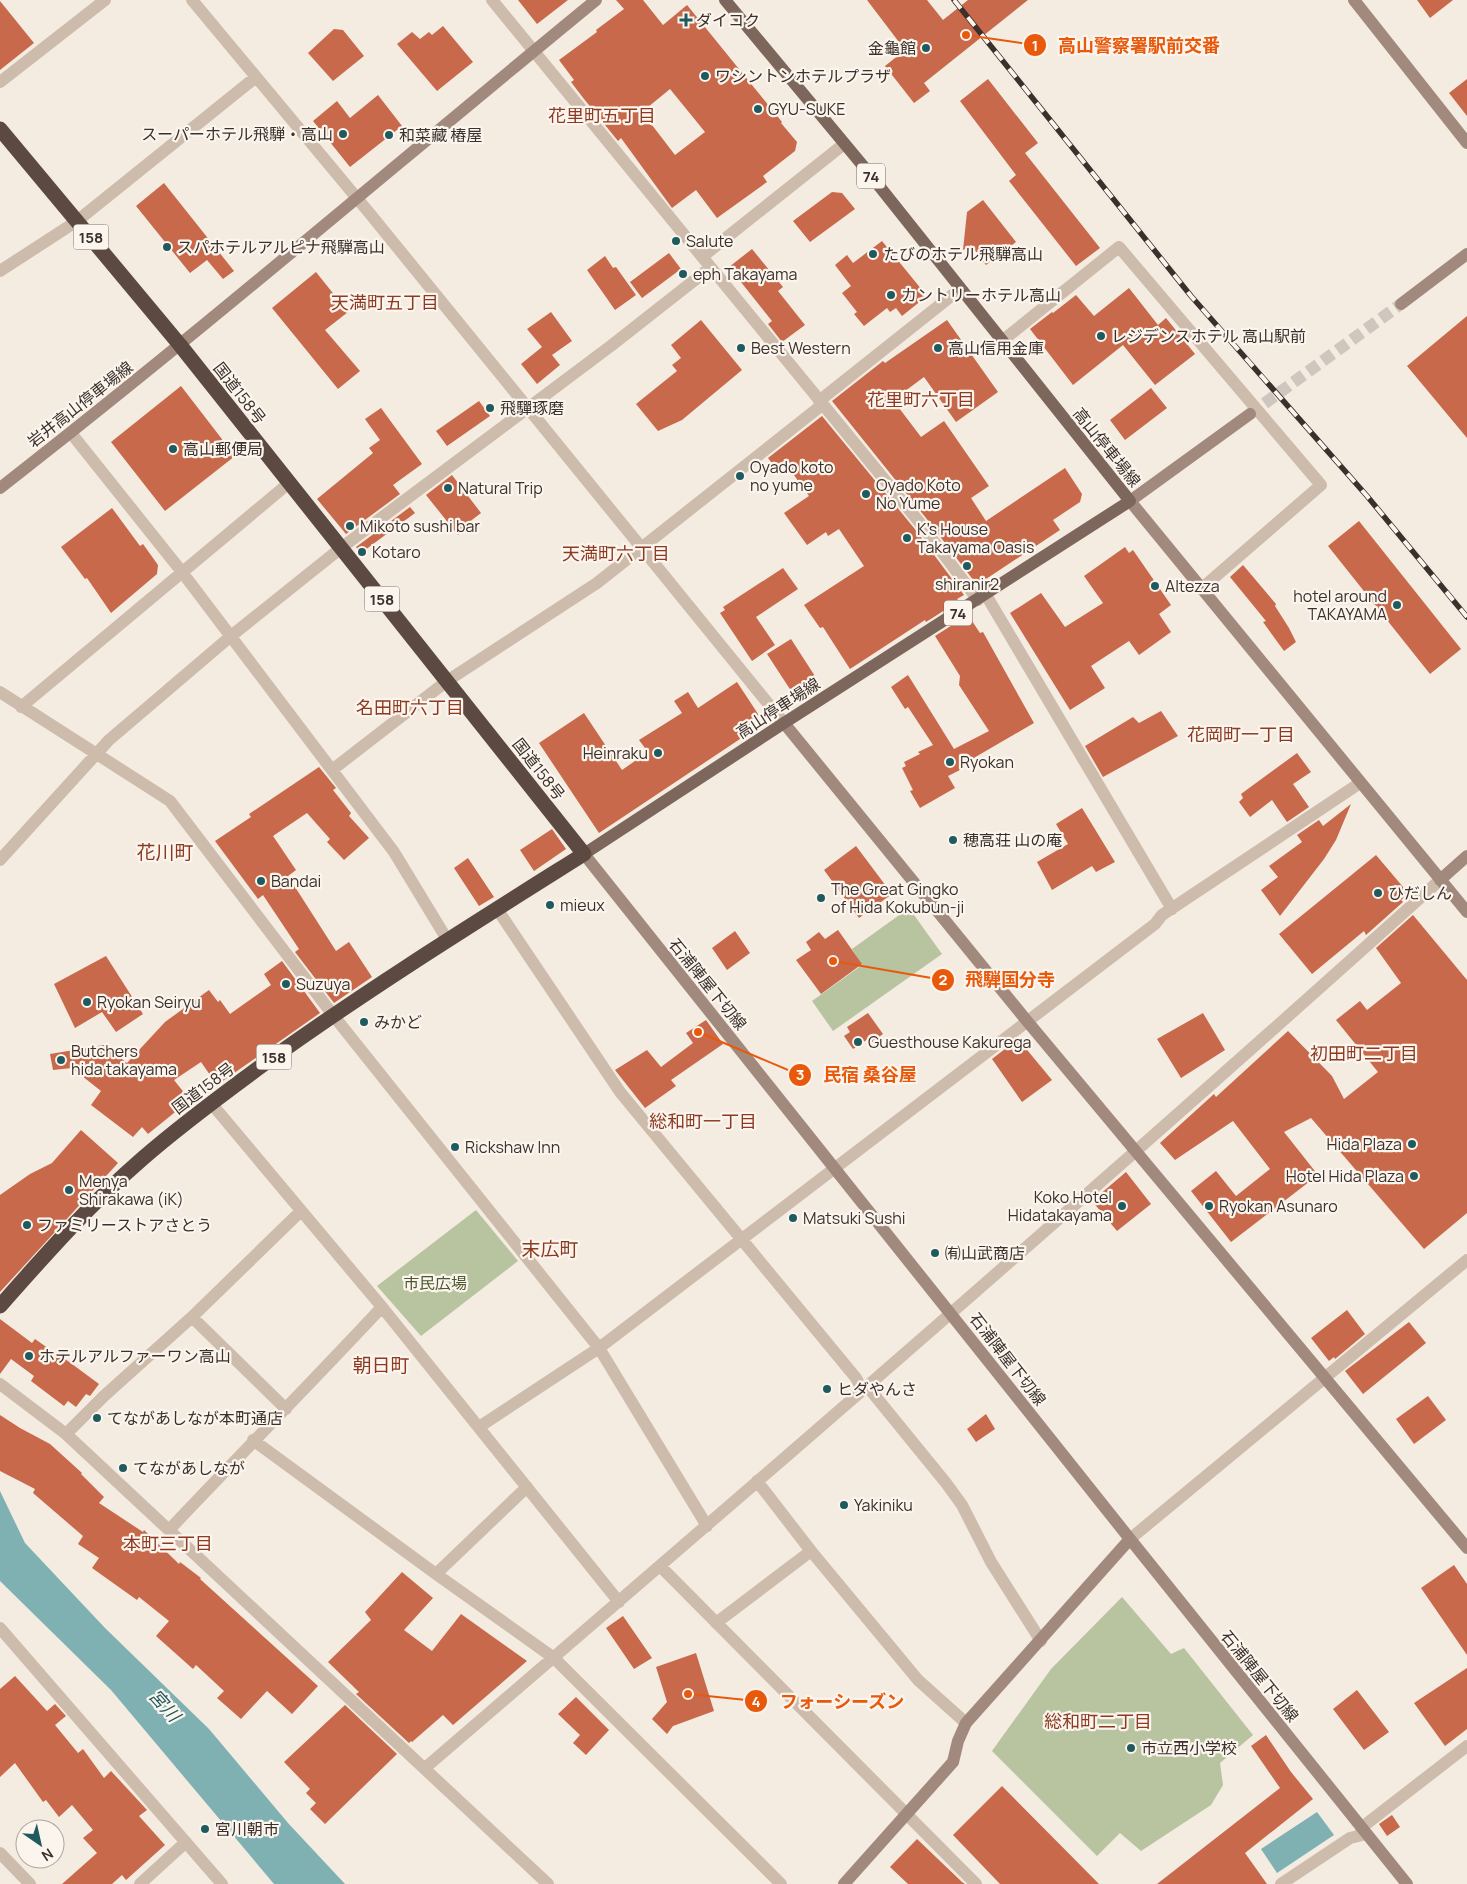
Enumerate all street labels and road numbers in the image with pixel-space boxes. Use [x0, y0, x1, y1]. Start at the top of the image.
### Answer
road number: 74 [857, 164, 885, 188]
road number: 158 [74, 224, 108, 250]
street label: 岩井高山停車場線 [23, 356, 137, 452]
street label: 国道158号 [209, 358, 271, 428]
street label: 高山停車場線 [1068, 403, 1146, 491]
road number: 158 [364, 586, 400, 612]
road number: 74 [944, 600, 972, 626]
street label: 高山停車場線 [732, 673, 824, 743]
street label: 国道158号 [508, 734, 570, 804]
street label: 石浦陣屋下切線 [664, 934, 752, 1034]
road number: 158 [256, 1044, 292, 1070]
street label: 国道158号 [167, 1057, 239, 1119]
street label: 石浦陣屋下切線 [965, 1308, 1051, 1410]
street label: 石浦陣屋下切線 [1216, 1626, 1304, 1726]

